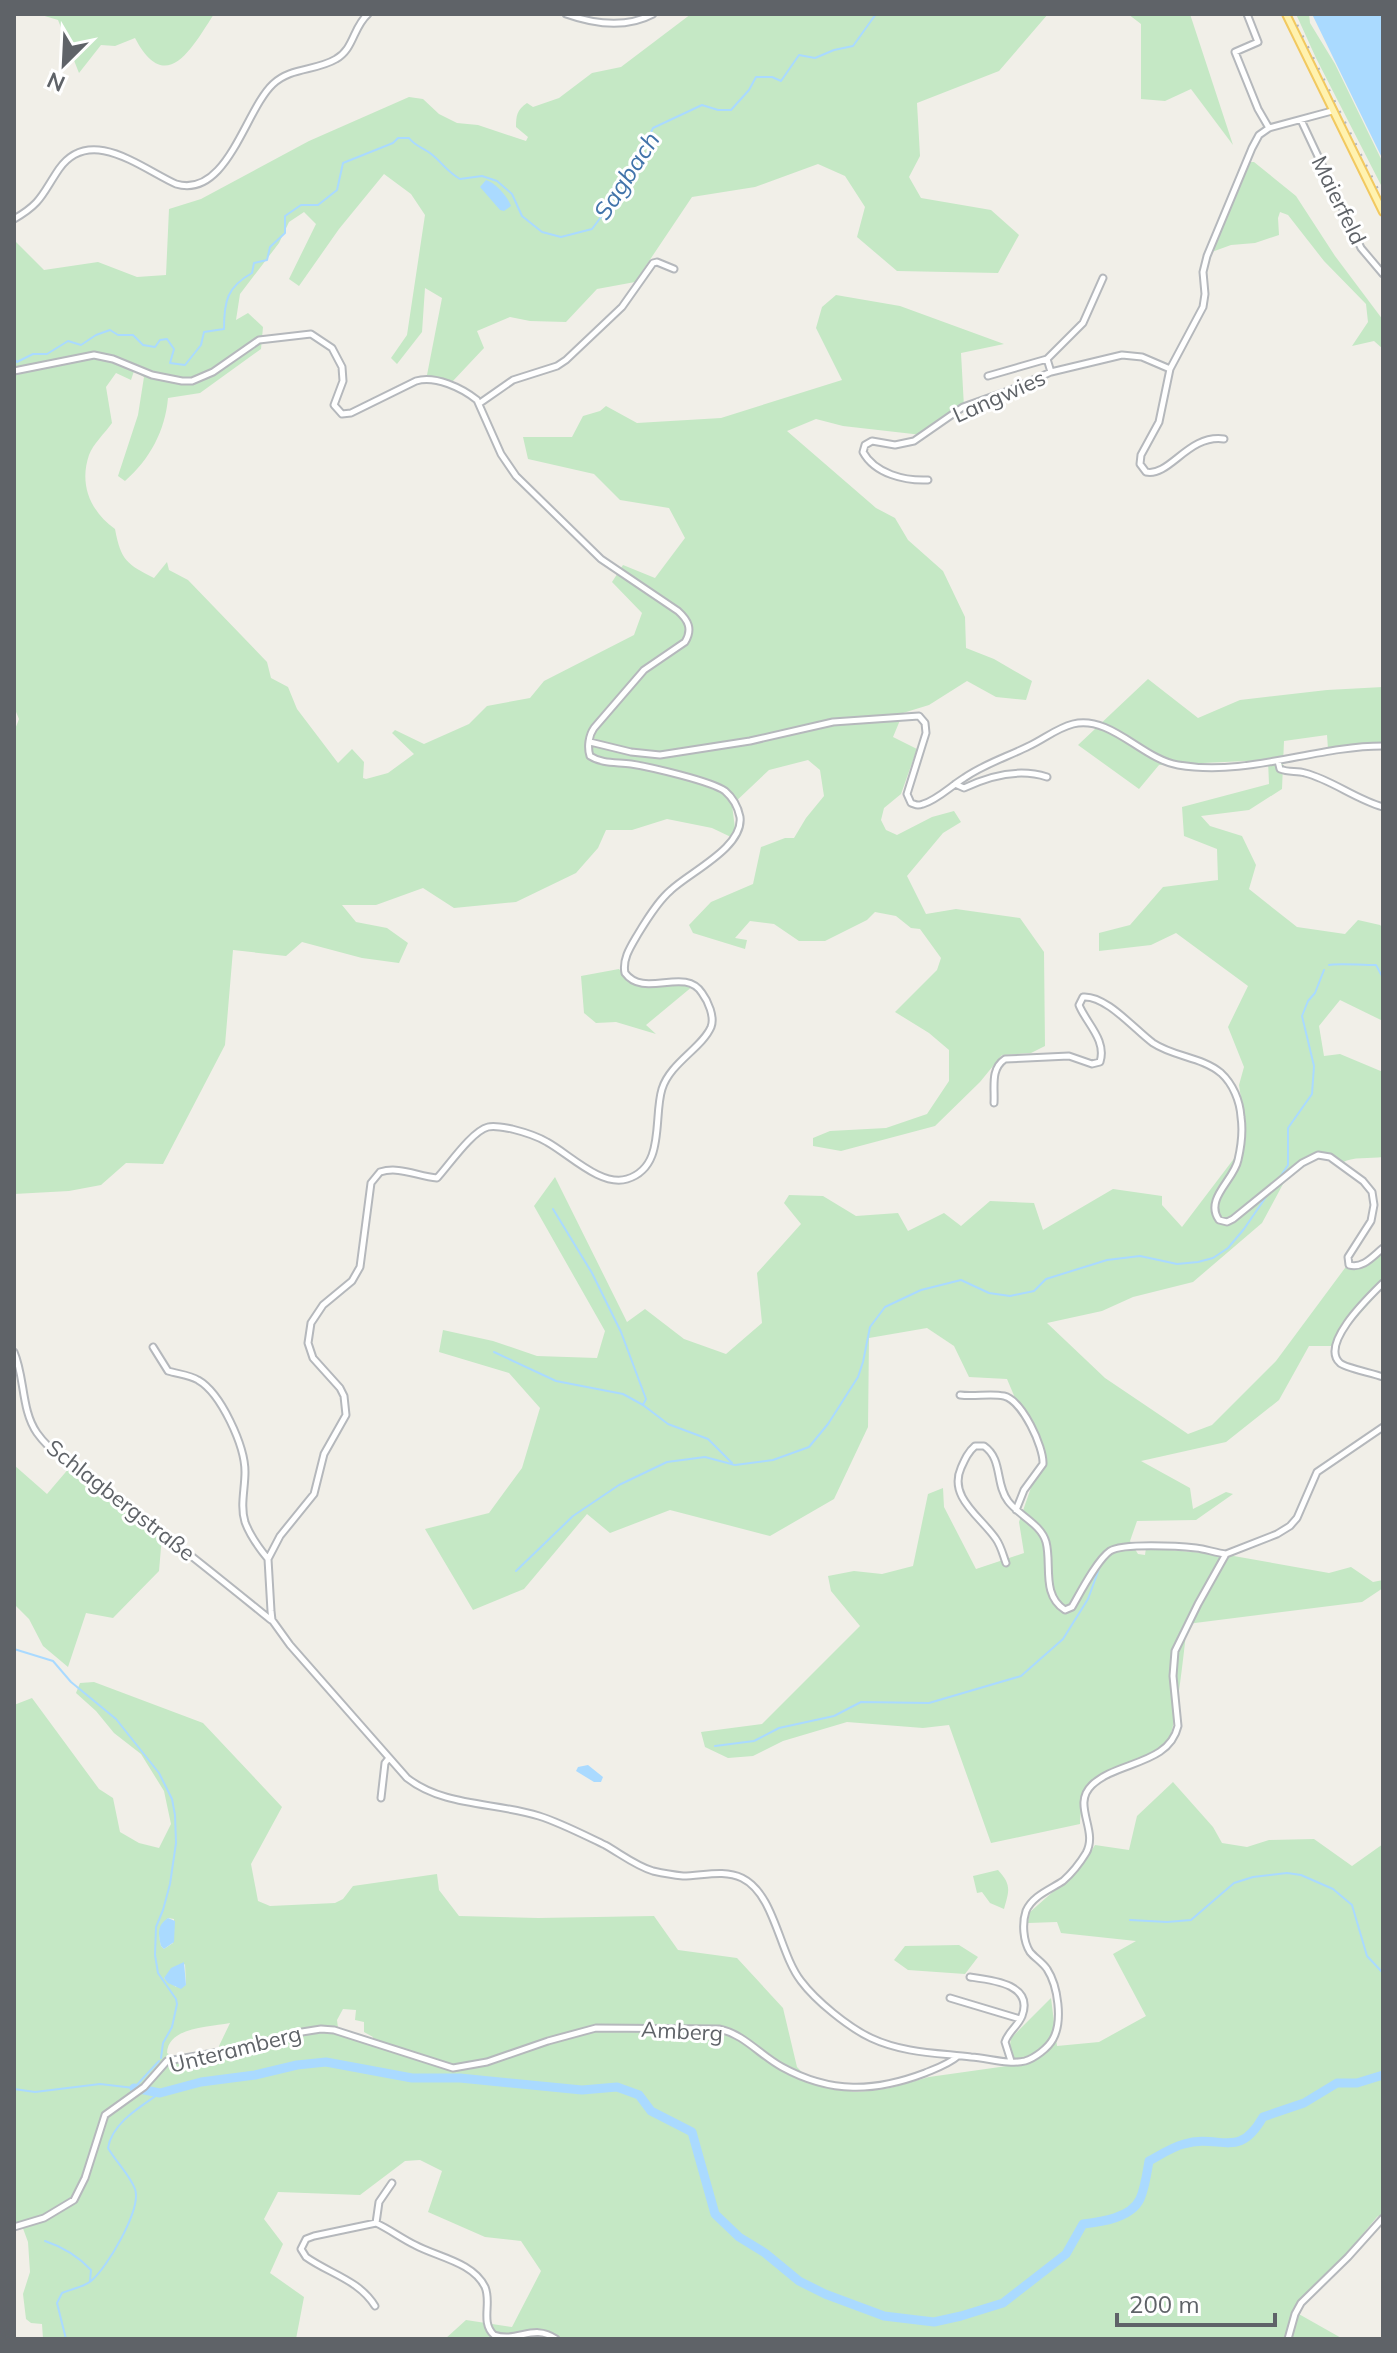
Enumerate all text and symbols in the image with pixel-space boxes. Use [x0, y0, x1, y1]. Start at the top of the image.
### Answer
north arrow [24, 24, 104, 104]
text: N [43, 66, 69, 98]
water label: Sagbach [587, 126, 666, 225]
street label: Maierfeld [1306, 151, 1372, 249]
street label: Langwies [948, 363, 1050, 429]
street label: Schlagbergstraße [41, 1433, 201, 1567]
street label: Amberg [640, 2015, 724, 2047]
street label: Unteramberg [166, 2019, 304, 2079]
scale bar [1117, 2277, 1275, 2327]
text: 200 m [1129, 2289, 1200, 2319]

